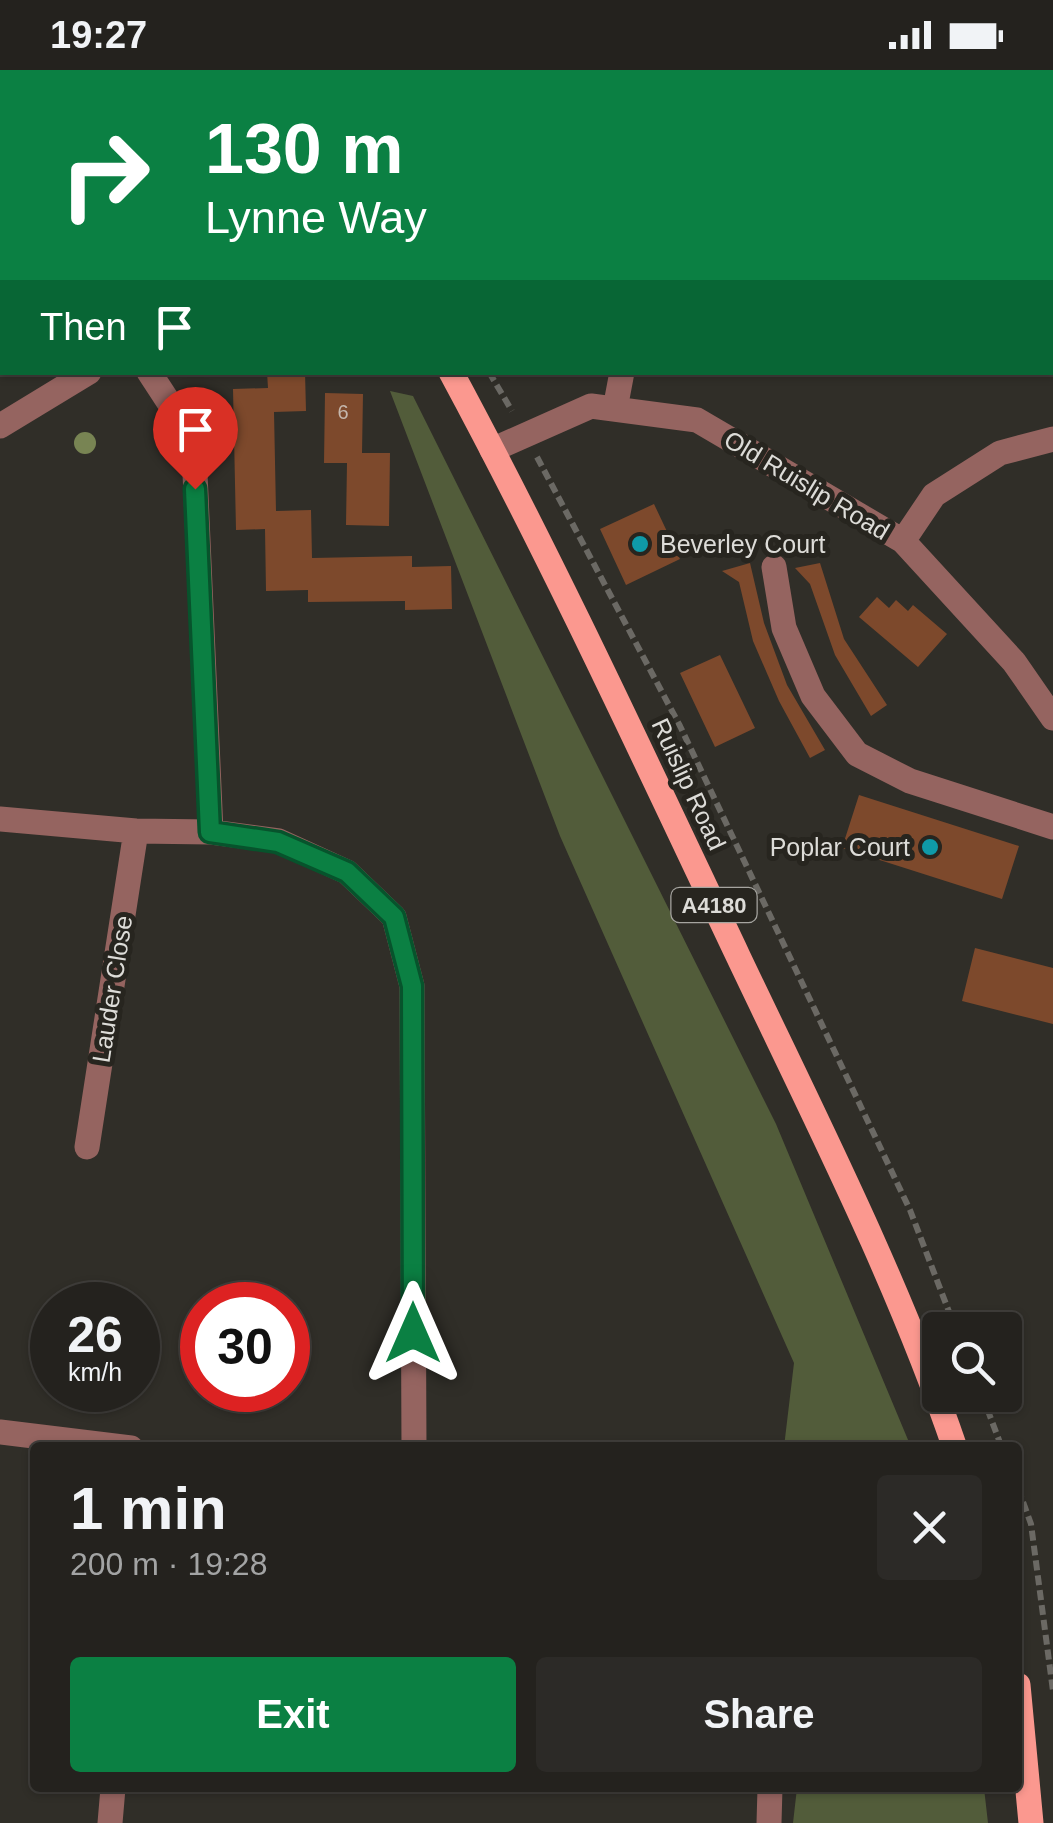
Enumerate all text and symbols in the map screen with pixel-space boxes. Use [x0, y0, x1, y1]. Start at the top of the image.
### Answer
text: 19:27 [50, 14, 147, 56]
icon: right [40, 110, 170, 240]
text: 130 m [205, 110, 403, 188]
text: Lynne Way [205, 192, 427, 243]
icon: arrive [147, 300, 202, 355]
text: Then [40, 306, 127, 348]
pin [153, 387, 238, 490]
house number: 6 [337, 401, 349, 423]
icon: arrive [168, 402, 223, 457]
street label: Old Ruislip Road [719, 425, 895, 545]
place label: Beverley Court [660, 530, 825, 558]
marker: Beverley Court [629, 533, 651, 555]
street label: Ruislip Road [646, 714, 732, 854]
place label: Poplar Court [770, 833, 910, 861]
marker: Poplar Court [919, 836, 941, 858]
road number: A4180 [672, 888, 756, 922]
street label: Lauder Close [87, 913, 137, 1065]
position arrow [361, 1281, 465, 1385]
speed limit sign: 30 [180, 1282, 310, 1412]
text: 26 [67, 1307, 123, 1363]
map controls [922, 1312, 1022, 1412]
button: search [922, 1312, 1022, 1412]
text: km/h [68, 1358, 122, 1386]
text: 1 min [70, 1475, 227, 1542]
button: close [877, 1475, 982, 1580]
text: 200 m · 19:28 [70, 1546, 267, 1582]
button: Exit [70, 1657, 516, 1772]
button: Share [536, 1657, 982, 1772]

